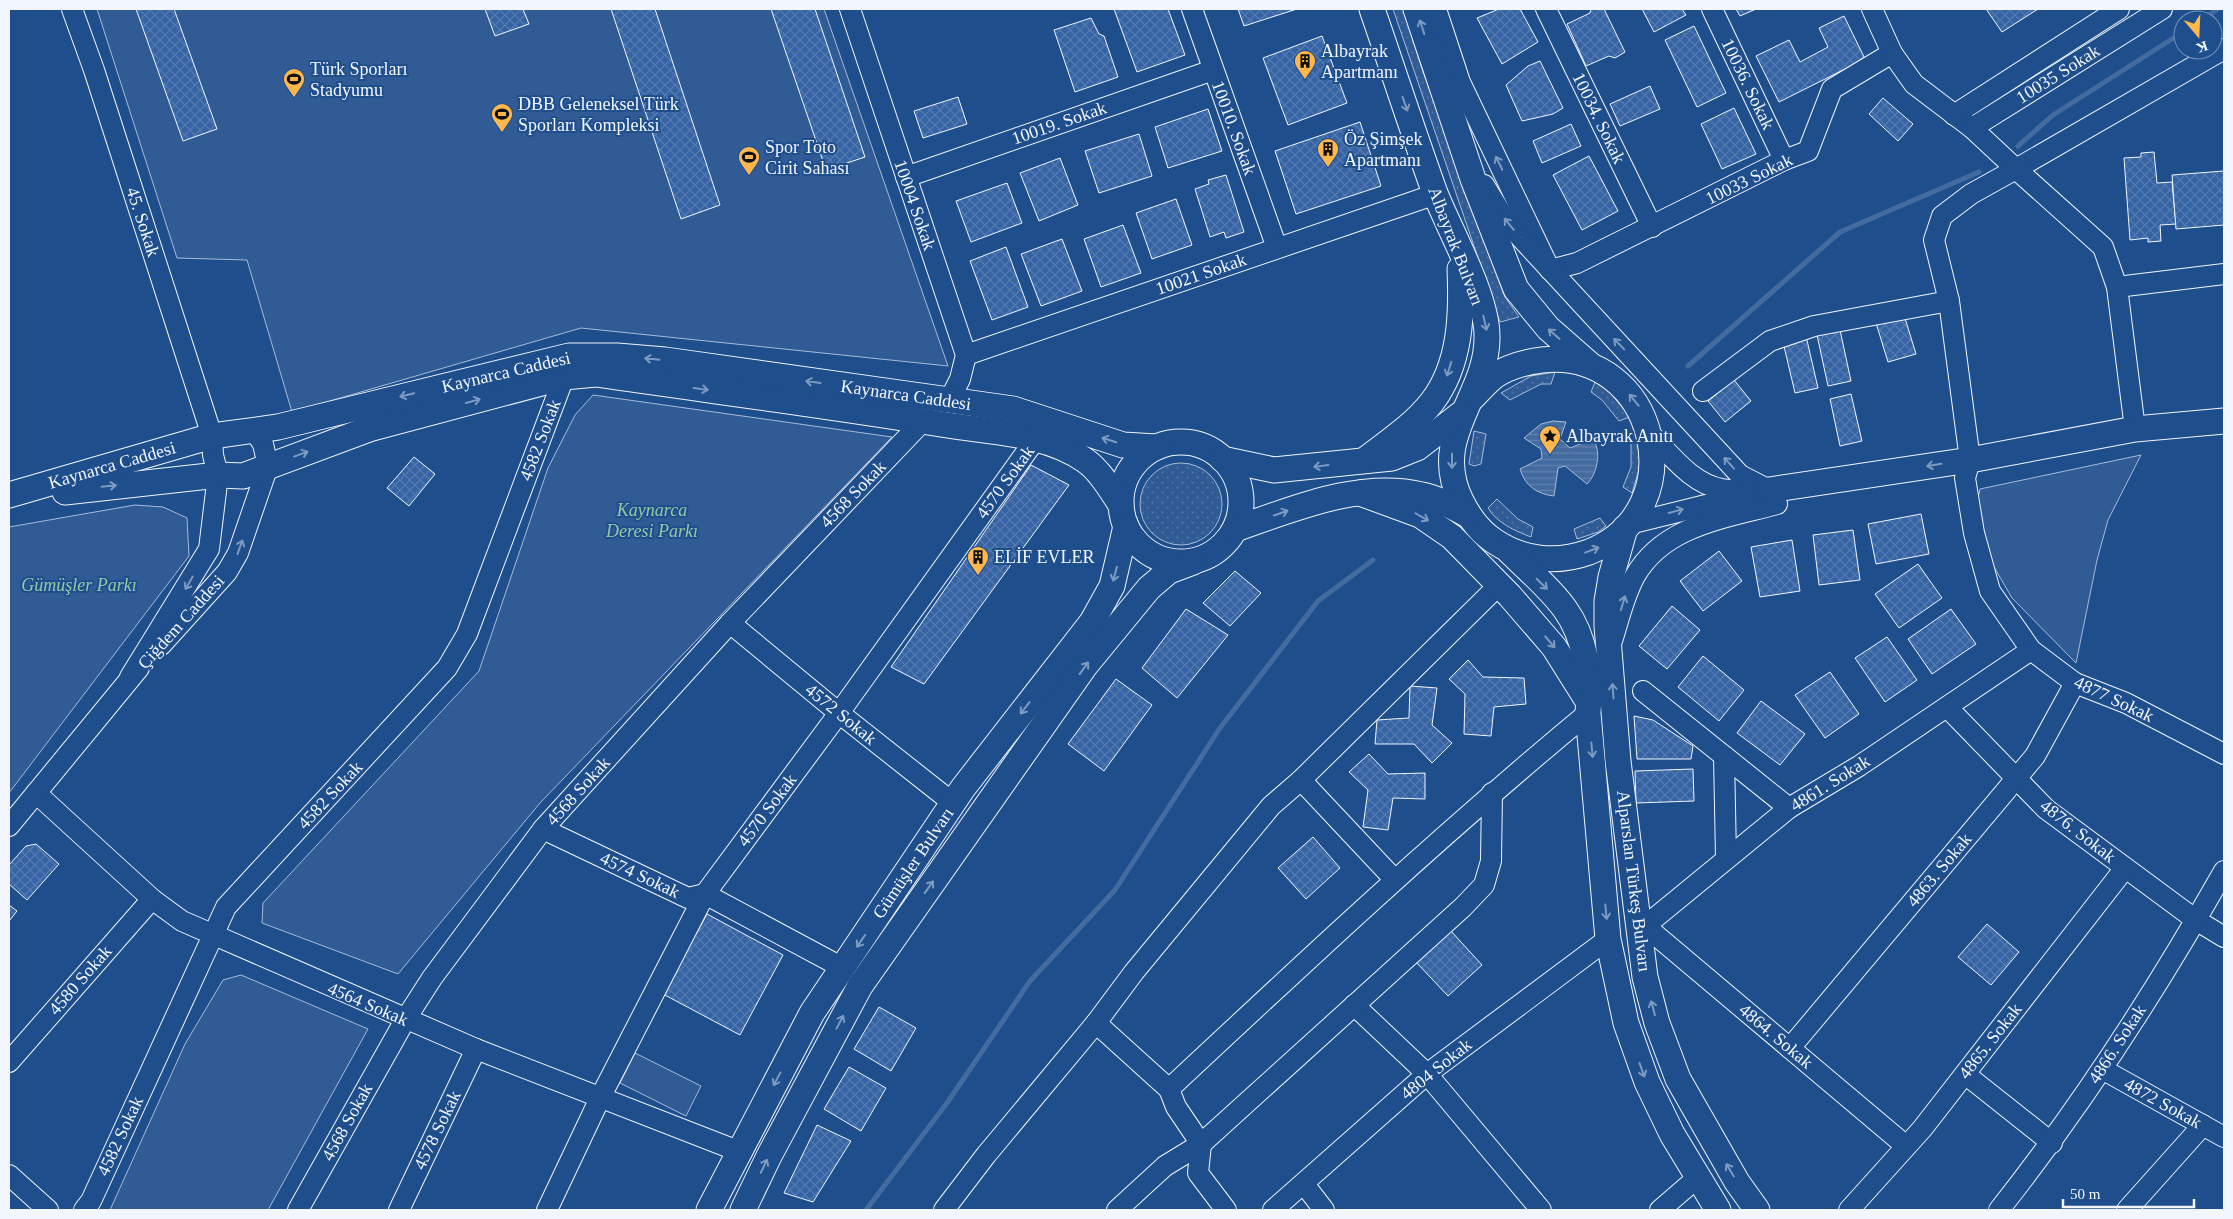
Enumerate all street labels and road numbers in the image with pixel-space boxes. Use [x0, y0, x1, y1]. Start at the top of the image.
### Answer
street label: 10036. Sokak [1717, 35, 1779, 133]
street label: 10035 Sokak [2013, 40, 2103, 108]
street label: 10034. Sokak [1568, 69, 1630, 167]
street label: 10010. Sokak [1208, 78, 1260, 178]
street label: 10019. Sokak [1009, 97, 1109, 149]
street label: 10033 Sokak [1702, 149, 1796, 209]
street label: 10004 Sokak [890, 157, 940, 253]
street label: Albayrak Bulvarı [1424, 184, 1488, 308]
street label: 45. Sokak [122, 185, 164, 259]
street label: 10021 Sokak [1153, 249, 1249, 299]
street label: Kaynarca Caddesi [440, 347, 572, 397]
street label: Kaynarca Caddesi [840, 376, 972, 414]
street label: 4582 Sokak [515, 397, 565, 483]
street label: Kaynarca Caddesi [46, 437, 178, 493]
street label: 4570 Sokak [972, 442, 1038, 522]
street label: 4568 Sokak [816, 456, 890, 532]
street label: Çiğdem Caddesi [134, 571, 228, 673]
street label: 4877 Sokak [2071, 672, 2157, 726]
street label: 4572 Sokak [801, 679, 881, 749]
street label: 4861. Sokak [1787, 751, 1873, 815]
street label: 4568 Sokak [542, 753, 614, 829]
street label: 4582 Sokak [294, 757, 366, 833]
street label: 4570 Sokak [733, 770, 801, 850]
street label: Alparslan Türkeş Bulvarı [1613, 789, 1655, 973]
street label: 4876. Sokak [2036, 795, 2120, 867]
street label: Gümüşler Bulvarı [869, 804, 957, 922]
street label: 4863. Sokak [1902, 829, 1976, 911]
street label: 4574 Sokak [597, 848, 683, 902]
street label: 4580 Sokak [44, 941, 116, 1019]
street label: 4564 Sokak [325, 978, 411, 1030]
street label: 4864. Sokak [1735, 999, 1817, 1073]
street label: 4865. Sokak [1954, 999, 2026, 1083]
street label: 4866. Sokak [2084, 1001, 2150, 1087]
street label: 4804 Sokak [1396, 1034, 1476, 1104]
street label: 4872 Sokak [2121, 1074, 2205, 1132]
street label: 4568 Sokak [318, 1080, 376, 1164]
street label: 4578 Sokak [409, 1087, 465, 1173]
street label: 4582 Sokak [93, 1093, 147, 1179]

